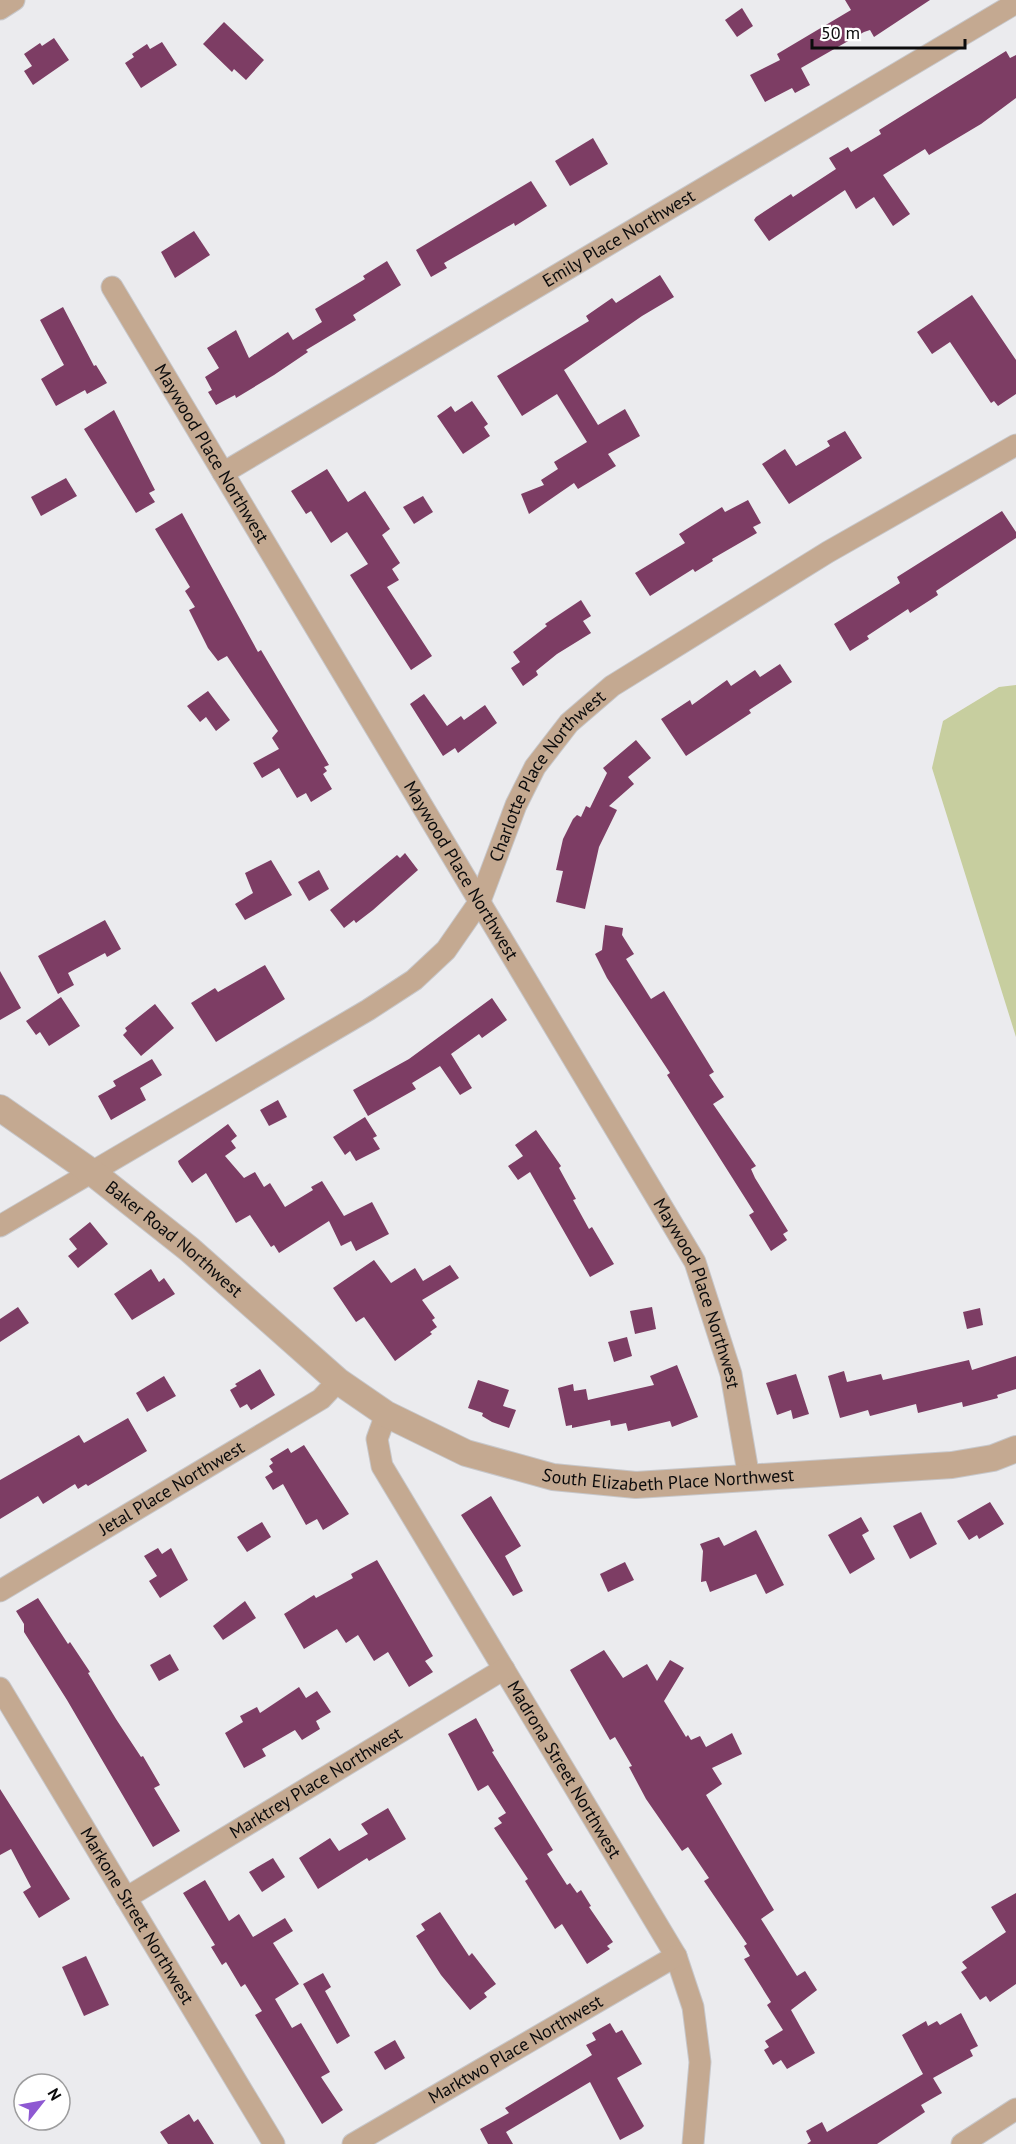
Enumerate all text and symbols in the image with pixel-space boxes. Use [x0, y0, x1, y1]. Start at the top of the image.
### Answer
scale bar [812, 12, 965, 50]
text: 50 m [821, 21, 860, 44]
street label: Emily Place Northwest [538, 184, 699, 292]
street label: Maywood Place Northwest [150, 359, 274, 547]
street label: Charlotte Place Northwest [484, 685, 610, 865]
street label: Maywood Place Northwest [399, 777, 524, 964]
street label: Baker Road Northwest [101, 1175, 248, 1302]
street label: Maywood Place Northwest [648, 1194, 745, 1390]
street label: Jetal Place Northwest [93, 1435, 248, 1541]
street label: South Elizabeth Place Northwest [540, 1463, 795, 1496]
street label: Madrona Street Northwest [502, 1676, 627, 1862]
street label: Marktrey Place Northwest [225, 1721, 406, 1844]
street label: Markone Street Northwest [75, 1823, 199, 2008]
street label: Marktwo Place Northwest [424, 1989, 607, 2109]
north arrow [12, 2072, 72, 2132]
text: N [44, 2085, 66, 2104]

